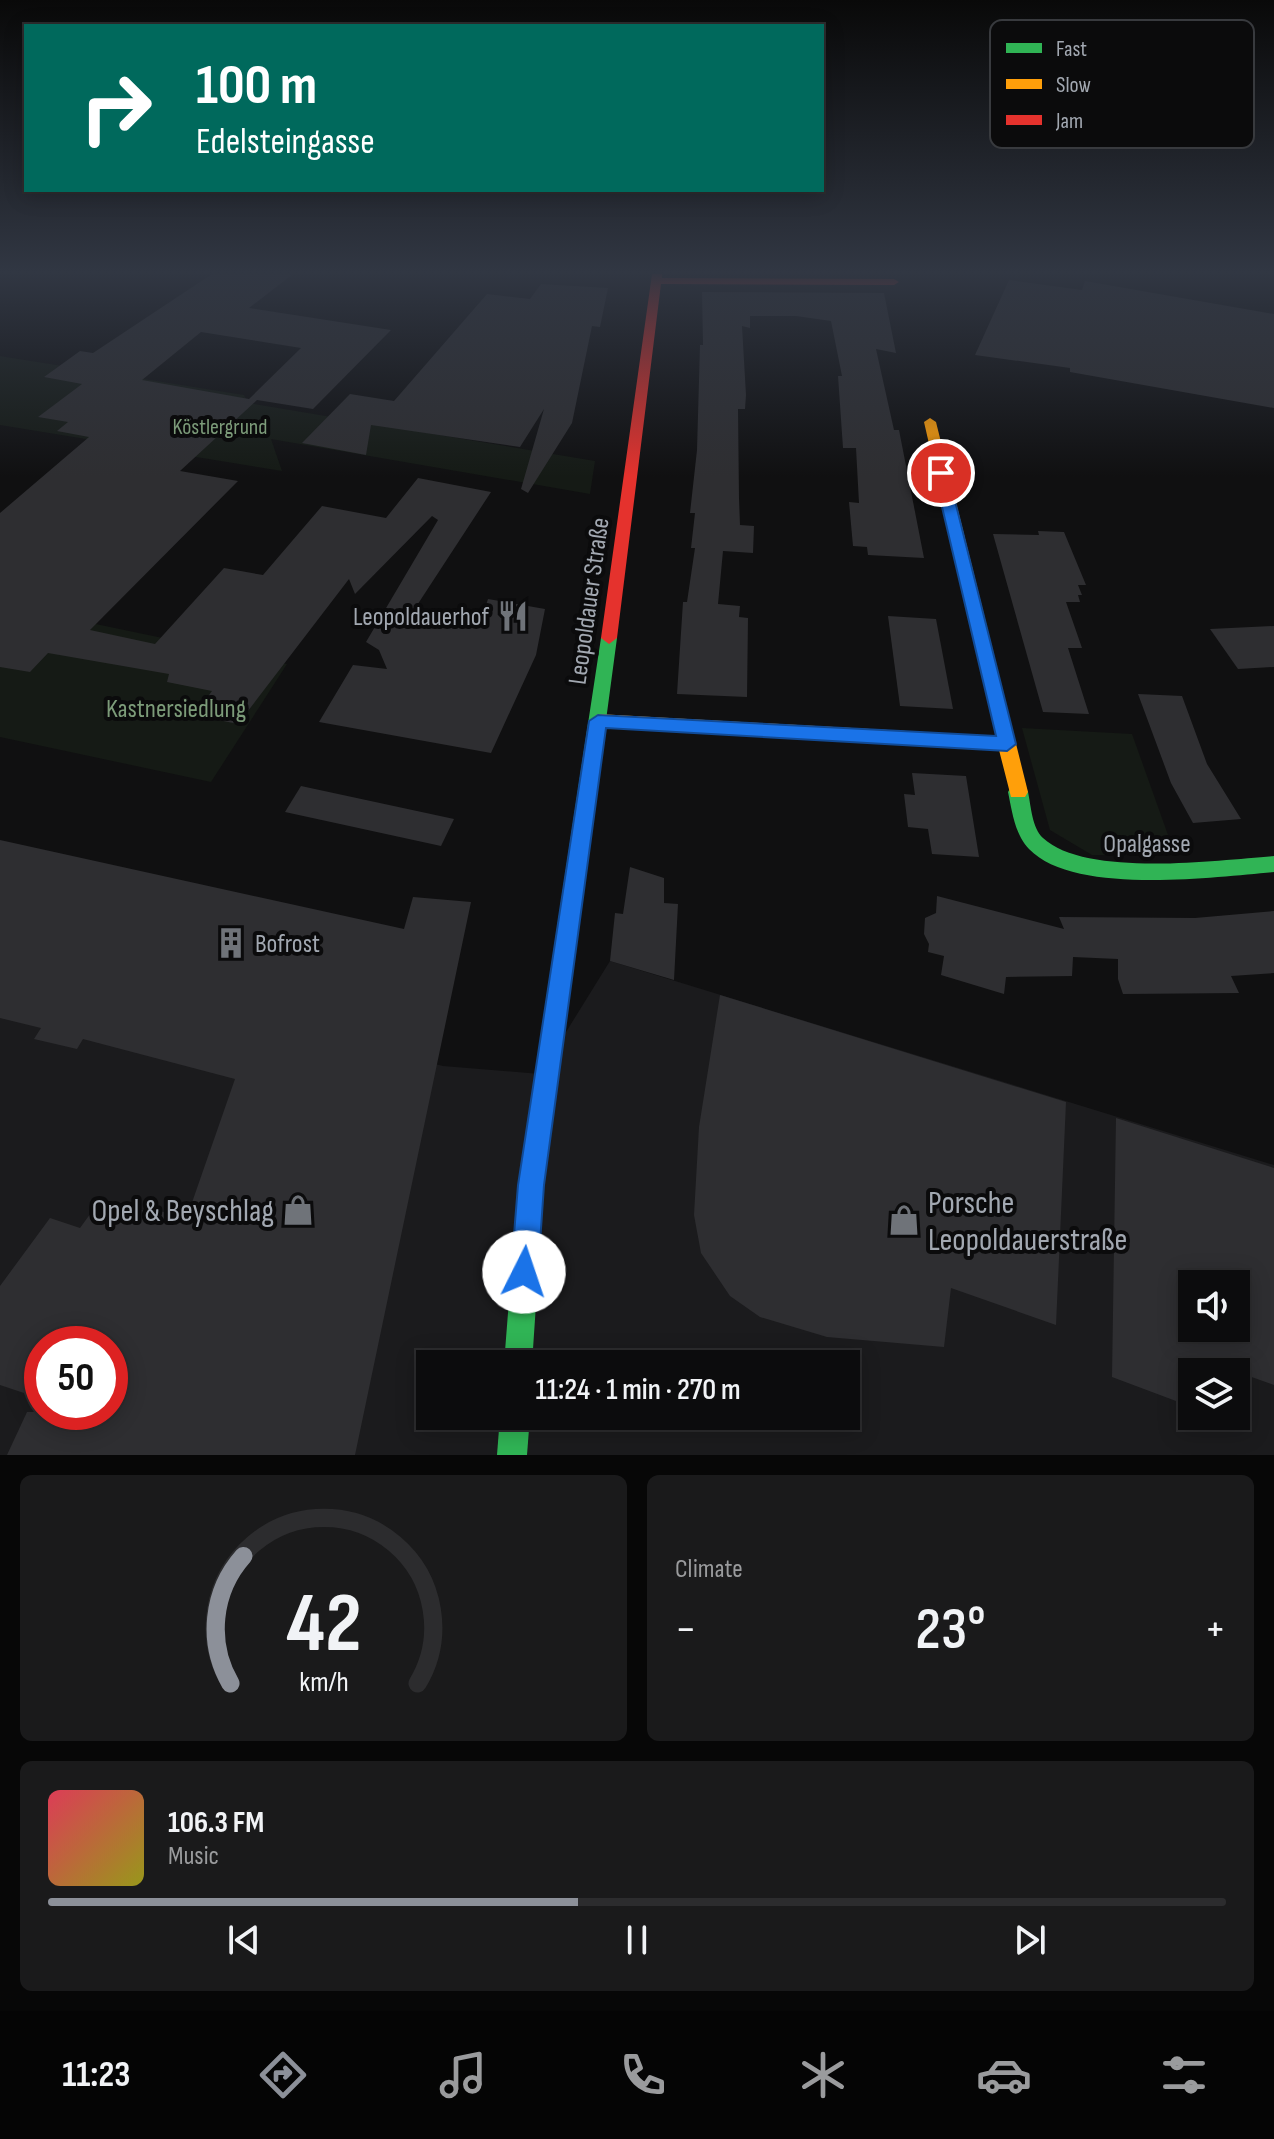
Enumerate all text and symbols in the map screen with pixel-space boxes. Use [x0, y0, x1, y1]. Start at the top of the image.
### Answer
legend [990, 20, 1254, 148]
text: Fast [1056, 36, 1087, 63]
text: 100 m [196, 53, 317, 120]
icon: right [64, 56, 168, 160]
text: Slow [1056, 72, 1091, 99]
text: Jam [1055, 108, 1083, 135]
text: Edelsteingasse [196, 121, 375, 164]
park label: Köstlergrund [173, 414, 267, 441]
pin [907, 439, 975, 507]
icon: arrive [919, 451, 963, 495]
street label: Leopoldauer Straße [562, 516, 617, 687]
restaurant icon: Leopoldauerhof [496, 599, 530, 633]
place label: Leopoldauerhof [353, 602, 489, 633]
park label: Kastnersiedlung [106, 694, 246, 725]
street label: Opalgasse [1103, 829, 1191, 860]
building icon: Bofrost [214, 926, 248, 960]
place label: Bofrost [255, 929, 320, 960]
place label: Porsche Leopoldauerstraße [928, 1184, 1127, 1260]
place label: Opel & Beyschlag [92, 1192, 274, 1231]
shop icon: Opel & Beyschlag [281, 1193, 315, 1227]
shop icon: Porsche Leopoldauerstraße [887, 1203, 921, 1237]
position arrow [482, 1230, 566, 1314]
map controls [1178, 1270, 1250, 1430]
button: sound [1178, 1270, 1250, 1342]
speed limit sign: 50 [24, 1326, 128, 1430]
button: layers [1178, 1358, 1250, 1430]
text: 11:24 · 1 min · 270 m [535, 1372, 741, 1408]
text: Climate [675, 1554, 743, 1585]
text: 42 [286, 1575, 361, 1675]
text: 23° [915, 1594, 986, 1666]
text: − [675, 1603, 697, 1656]
text: + [1204, 1603, 1226, 1656]
text: km/h [299, 1665, 348, 1700]
text: 106.3 FM [168, 1805, 264, 1841]
text: Music [168, 1841, 219, 1872]
icon: previous [222, 1918, 266, 1962]
icon: pause [615, 1918, 659, 1962]
icon: next [1008, 1918, 1052, 1962]
icon: directions [255, 2047, 311, 2103]
icon: music [435, 2047, 491, 2103]
icon: phone [615, 2047, 671, 2103]
icon: climate [795, 2047, 851, 2103]
icon: car [976, 2047, 1032, 2103]
icon: filters [1156, 2047, 1212, 2103]
text: 11:23 [62, 2054, 130, 2097]

